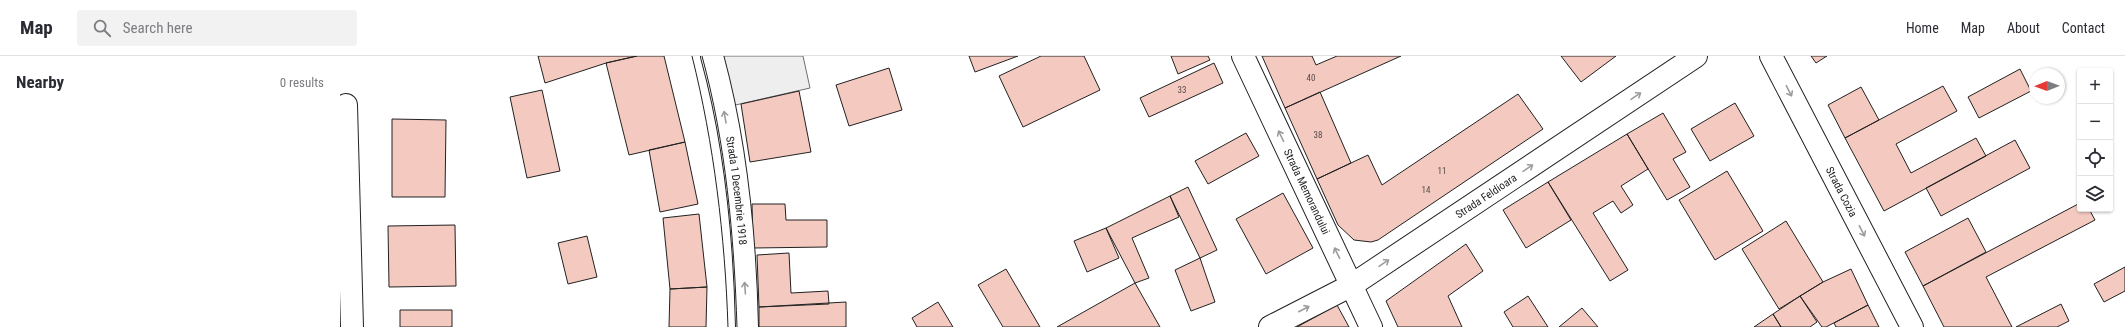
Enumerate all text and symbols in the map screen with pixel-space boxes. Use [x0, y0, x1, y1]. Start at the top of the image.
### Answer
search box [77, 10, 357, 46]
text: Map [20, 16, 53, 39]
icon: search [91, 17, 113, 39]
text: Search here [123, 19, 193, 37]
text: Home [1906, 20, 1939, 36]
text: Map [1961, 20, 1985, 36]
text: About [2007, 20, 2040, 36]
text: Contact [2062, 20, 2105, 36]
north arrow [2029, 68, 2065, 104]
map controls [2077, 68, 2113, 212]
button: + [2077, 68, 2113, 104]
text: Nearby [16, 72, 64, 92]
house number: 40 [1307, 73, 1315, 83]
text: 0 results [280, 75, 324, 90]
one-way arrow [1786, 84, 1793, 96]
house number: 33 [1178, 85, 1186, 95]
one-way arrow [1630, 92, 1641, 100]
button: − [2077, 104, 2113, 140]
one-way arrow [721, 111, 729, 124]
one-way arrow [1277, 130, 1284, 142]
house number: 38 [1314, 130, 1322, 140]
street label: Strada 1 Decembrie 1918 [723, 135, 750, 245]
button: locate [2077, 140, 2113, 176]
street label: Strada Memorandului [1281, 147, 1333, 236]
one-way arrow [1522, 164, 1533, 172]
street label: Strada Cozia [1823, 164, 1860, 219]
house number: 11 [1438, 166, 1446, 176]
street label: Strada Feldioara [1453, 171, 1519, 221]
button: layers [2077, 176, 2113, 212]
house number: 14 [1422, 185, 1431, 195]
one-way arrow [1859, 225, 1866, 237]
one-way arrow [1333, 248, 1340, 260]
one-way arrow [1379, 259, 1390, 268]
one-way arrow [741, 282, 748, 295]
one-way arrow [1298, 305, 1310, 312]

